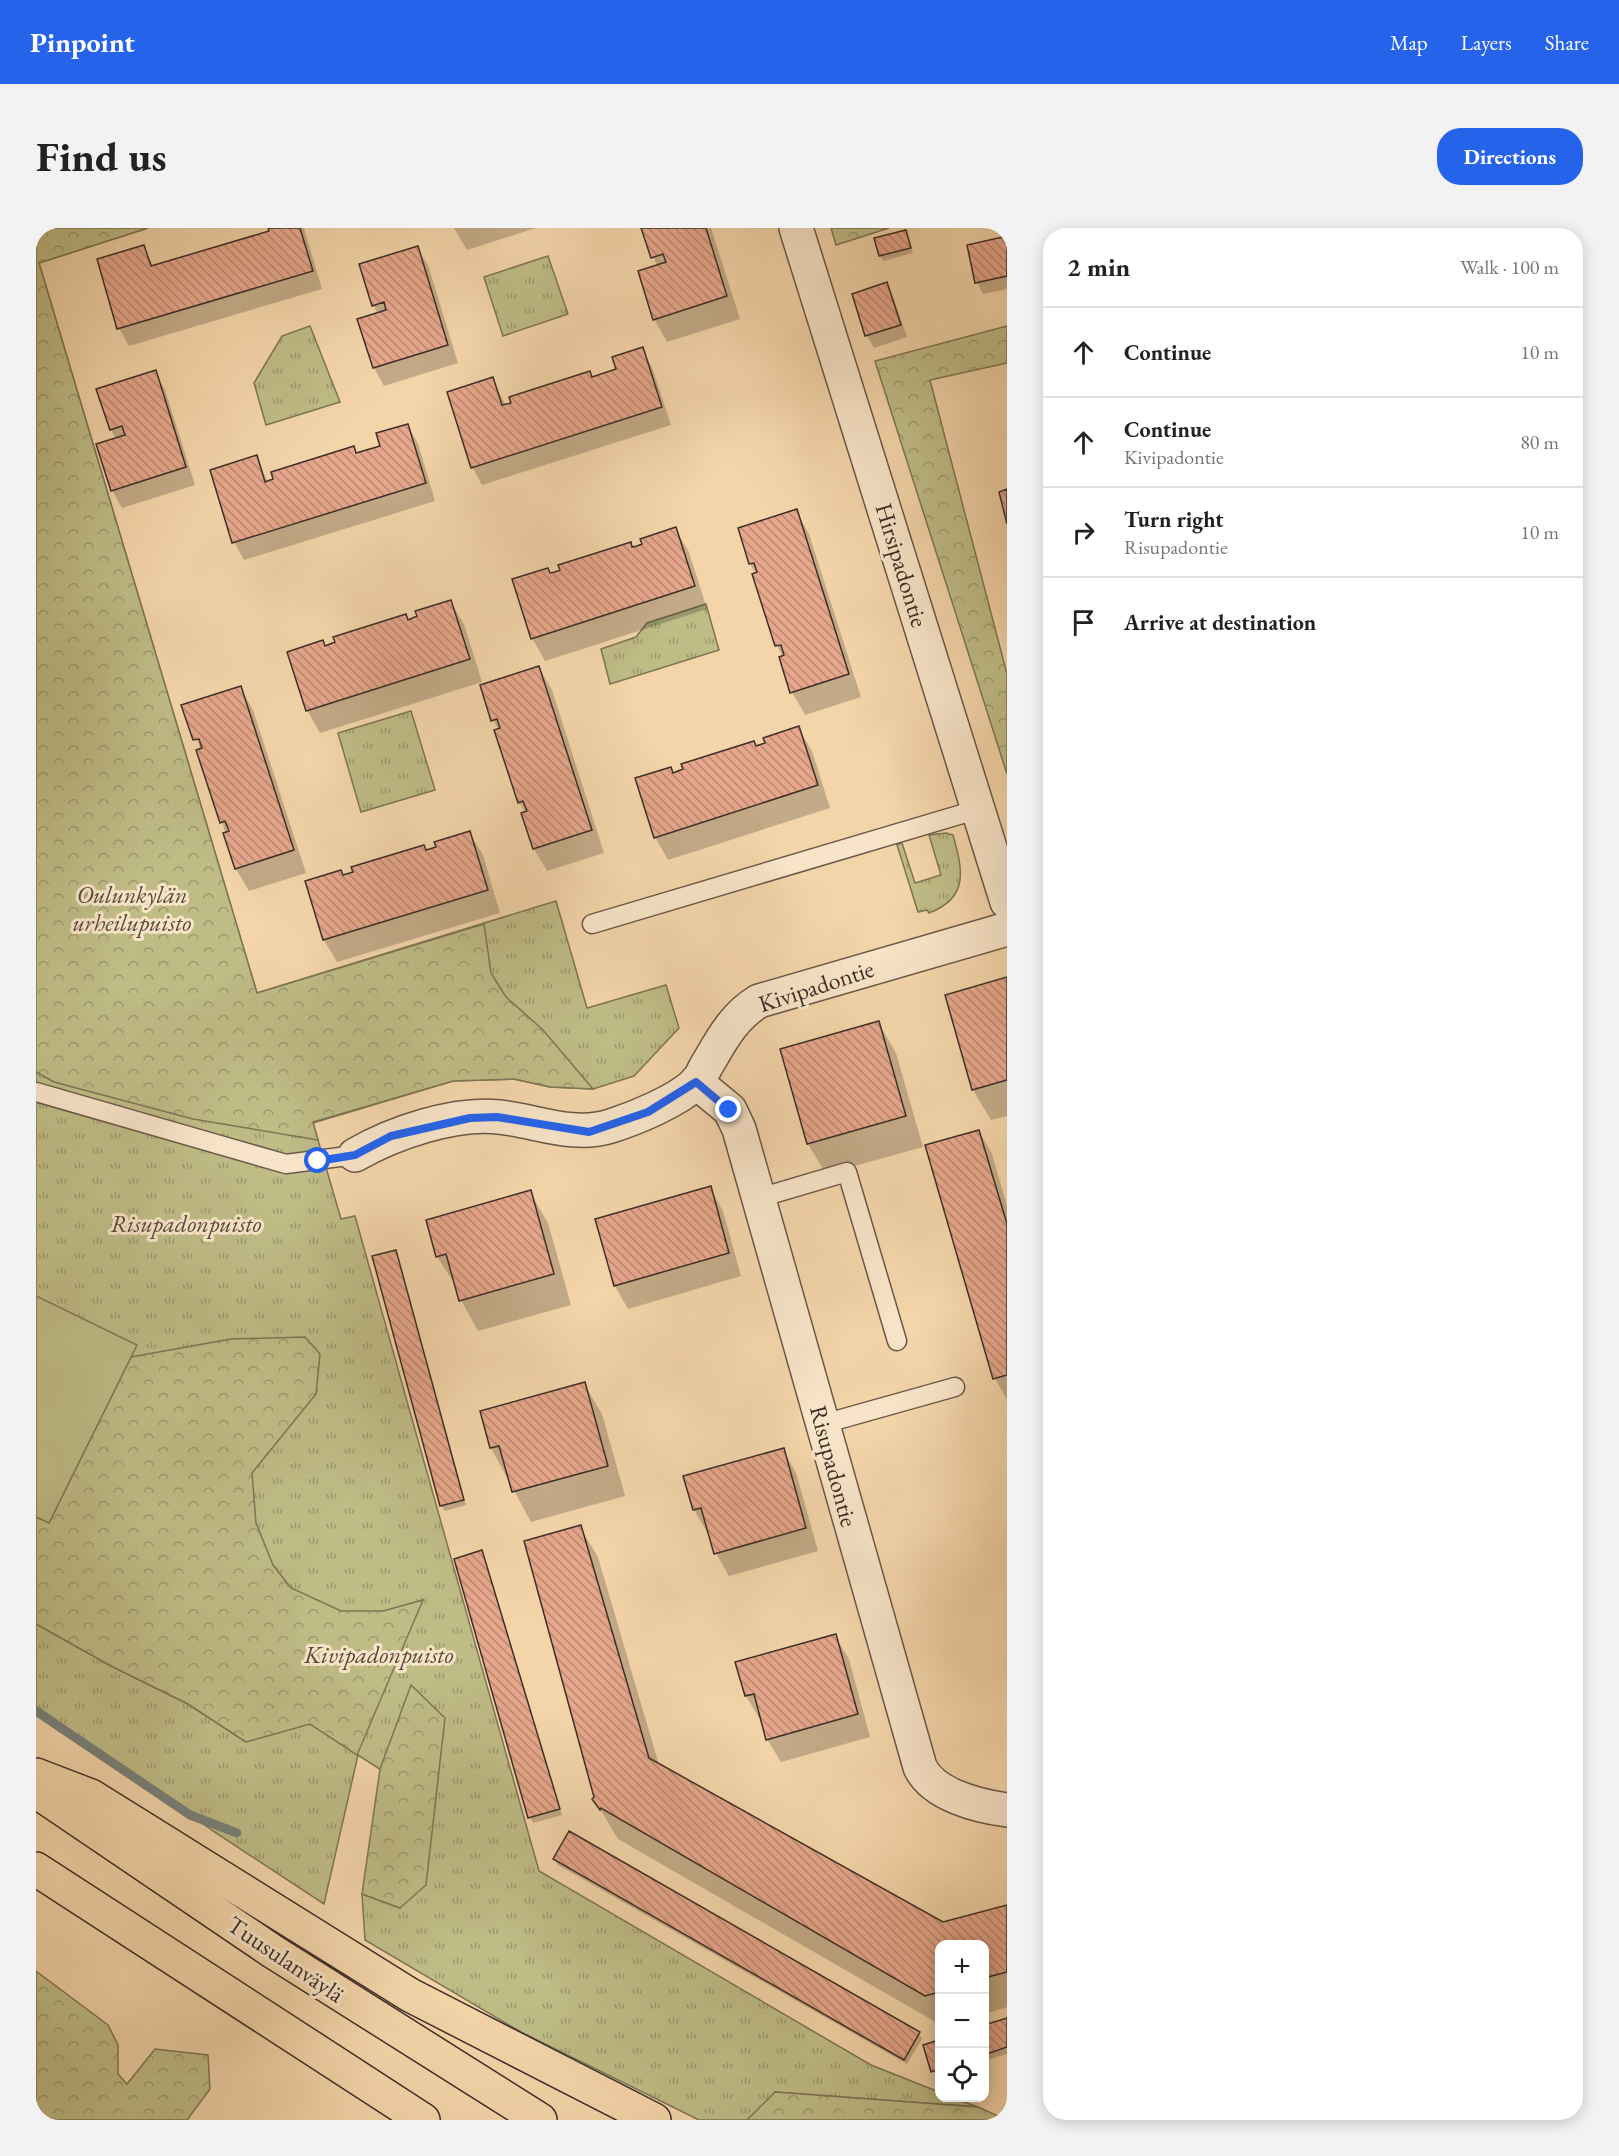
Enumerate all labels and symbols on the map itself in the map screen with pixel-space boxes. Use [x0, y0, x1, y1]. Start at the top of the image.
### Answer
street label: Hirsipadontie [868, 499, 936, 631]
park label: Oulunkylän urheilupuisto [73, 879, 191, 938]
street label: Kivipadontie [754, 953, 878, 1019]
route end [715, 1096, 741, 1122]
route start [304, 1147, 330, 1173]
park label: Risupadonpuisto [110, 1208, 262, 1239]
street label: Risupadontie [803, 1402, 865, 1530]
park label: Kivipadonpuisto [303, 1639, 454, 1670]
street label: Tuusulanväylä [222, 1909, 351, 2010]

